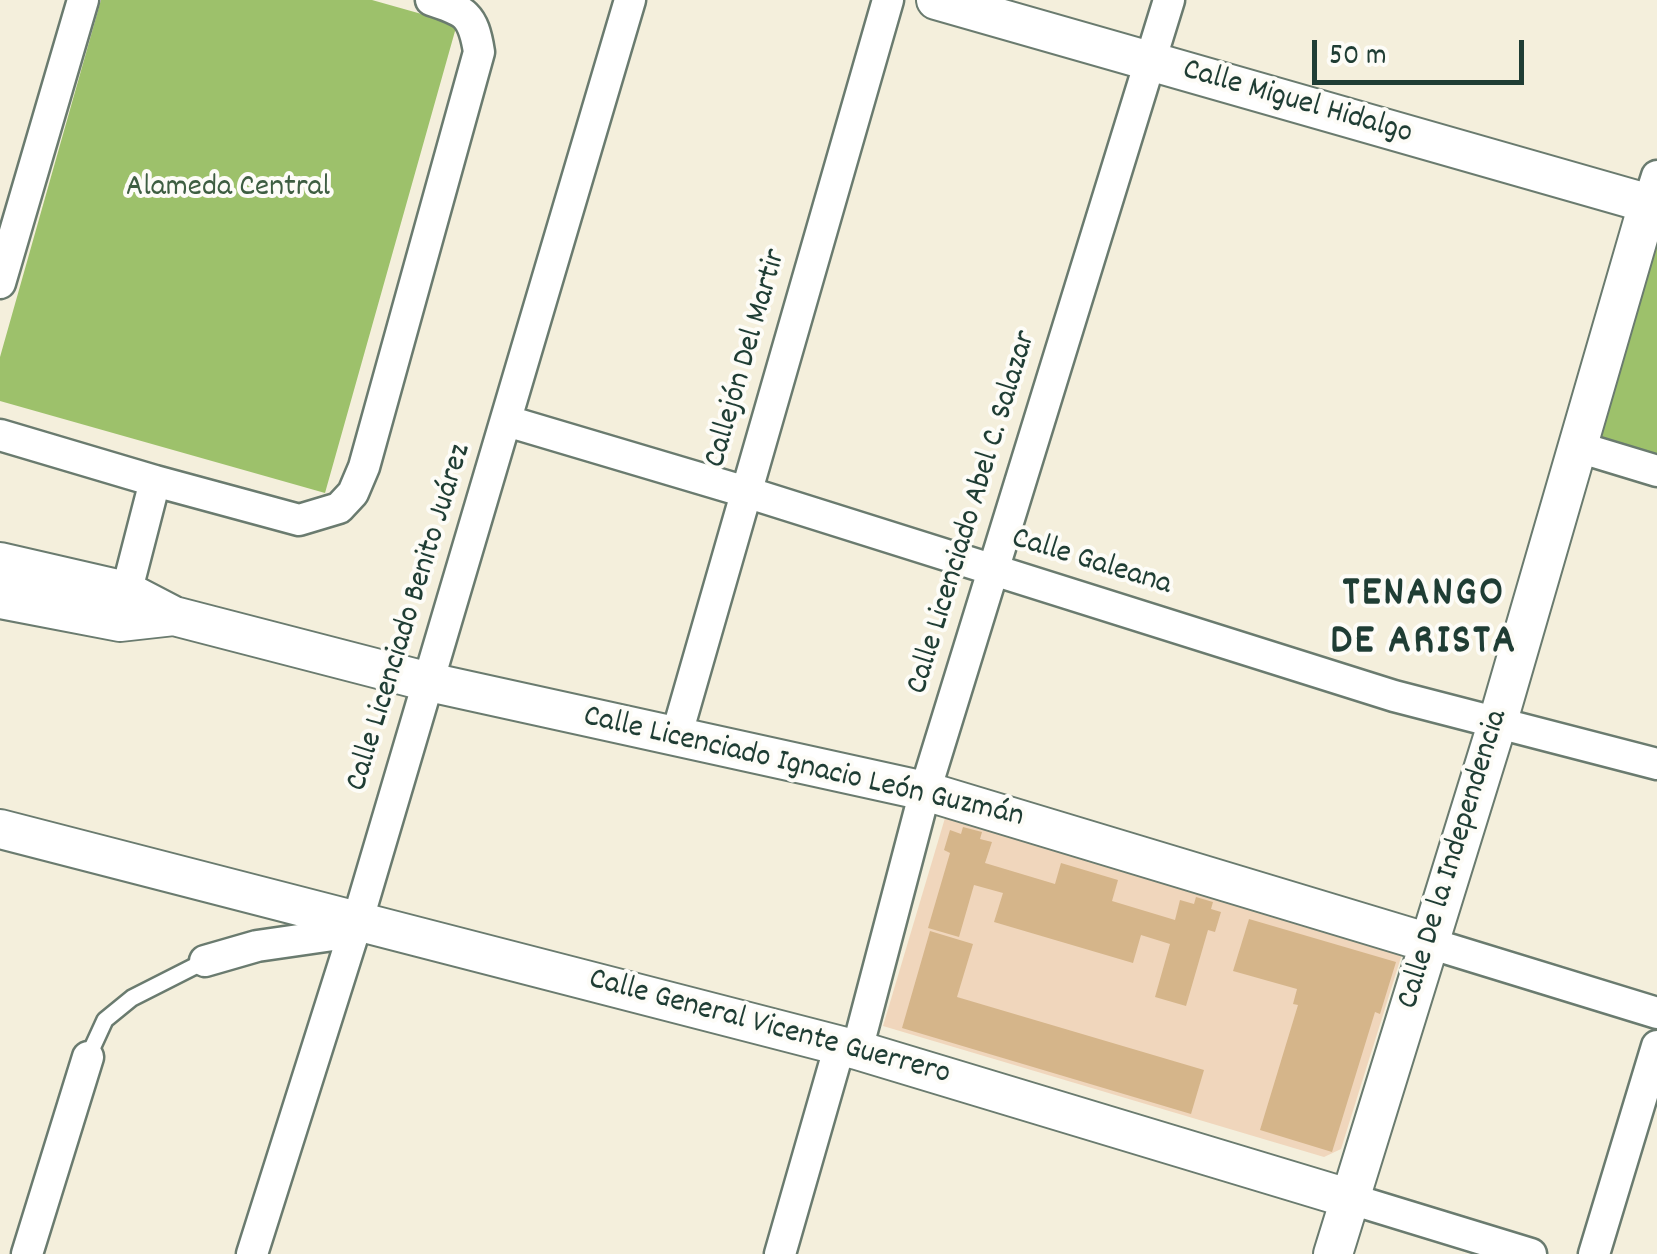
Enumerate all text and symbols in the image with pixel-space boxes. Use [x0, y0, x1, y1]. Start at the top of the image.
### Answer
scale bar [1317, 20, 1530, 82]
text: 50 m [1329, 36, 1387, 79]
street label: Calle Miguel Hidalgo [1178, 53, 1416, 155]
park label: Alameda Central [126, 171, 330, 209]
street label: Callejón Del Martir [698, 245, 798, 473]
street label: Calle Licenciado Abel C. Salazar [900, 327, 1048, 699]
street label: Calle Licenciado Benito Juárez [340, 440, 482, 796]
street label: Calle Galeana [1006, 522, 1176, 606]
district label: TENANGO DE ARISTA [1330, 572, 1518, 670]
street label: Calle Licenciado Ignacio León Guzmán [579, 700, 1027, 838]
street label: Calle De la Independencia [1391, 706, 1519, 1014]
street label: Calle General Vicente Guerrero [584, 962, 954, 1096]

